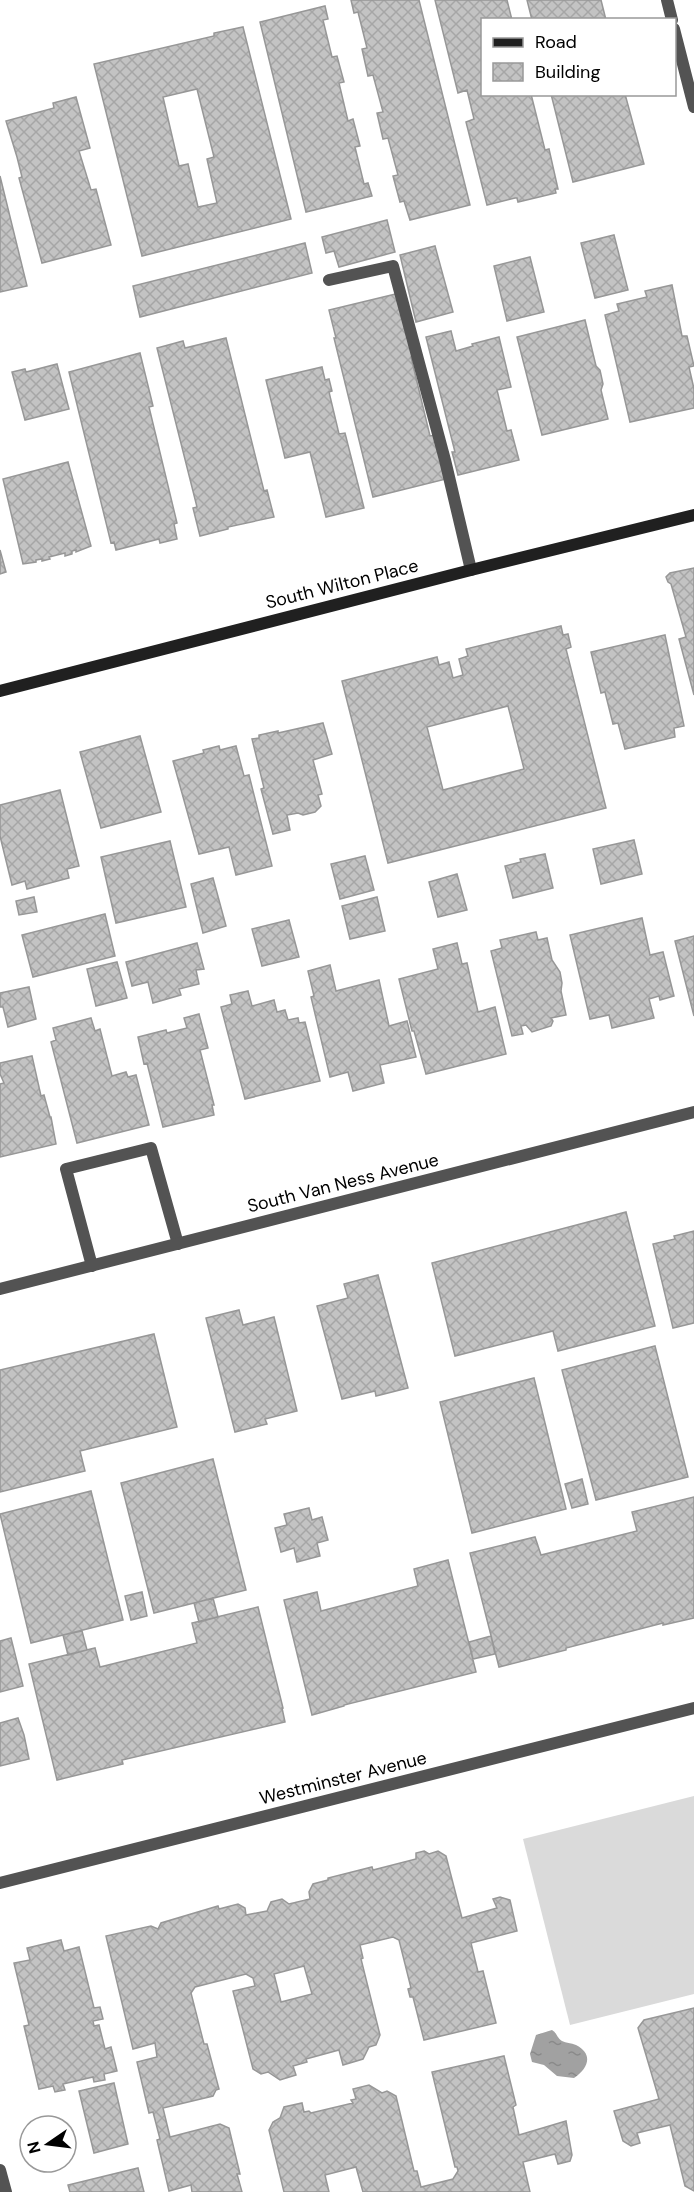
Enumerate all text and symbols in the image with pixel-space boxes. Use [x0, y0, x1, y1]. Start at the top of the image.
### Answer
legend [481, 18, 676, 96]
text: Road [535, 30, 577, 54]
text: Building [535, 60, 600, 84]
street label: South Wilton Place [263, 553, 421, 615]
street label: South Van Ness Avenue [245, 1148, 441, 1218]
street label: Westminster Avenue [257, 1746, 429, 1810]
north arrow [18, 2114, 78, 2174]
text: N [22, 2139, 46, 2156]

